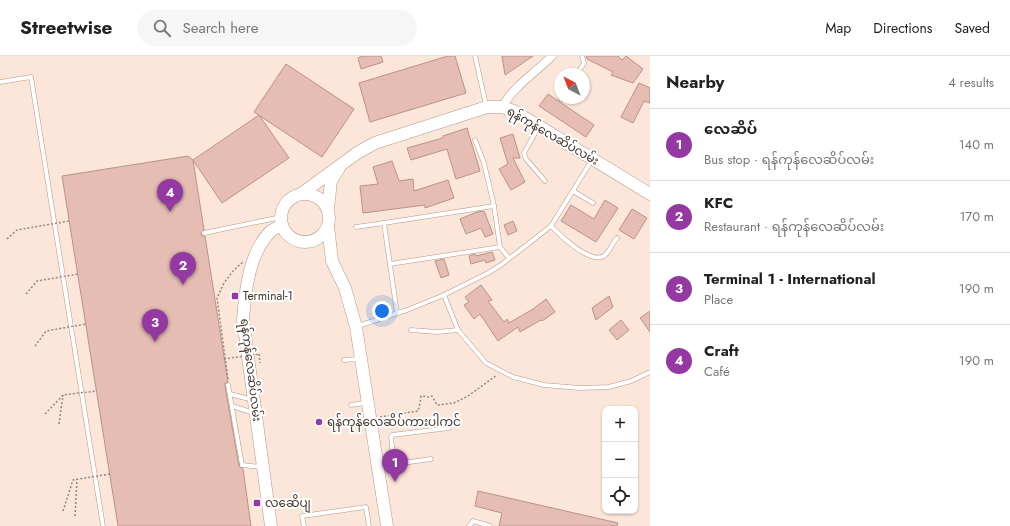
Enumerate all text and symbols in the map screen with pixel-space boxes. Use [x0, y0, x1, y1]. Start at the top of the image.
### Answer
search box [137, 10, 417, 46]
text: Streetwise [20, 14, 113, 41]
icon: search [151, 17, 173, 39]
text: Search here [183, 17, 258, 39]
text: Map [825, 18, 851, 38]
text: Directions [873, 18, 933, 38]
text: Saved [955, 18, 990, 38]
north arrow [554, 68, 590, 104]
text: Nearby [666, 70, 724, 94]
text: 4 results [948, 73, 994, 92]
street label: ရန်ကုန်လေဆိပ်လမ်း [503, 102, 602, 171]
text: လေဆိပ် [704, 118, 757, 140]
text: 1 [676, 135, 682, 154]
text: 140 m [959, 135, 994, 154]
text: Bus stop · ရန်ကုန်လေဆိပ်လမ်း [704, 150, 874, 169]
pin: 4 [157, 179, 183, 212]
text: KFC [704, 192, 733, 214]
text: 2 [675, 207, 683, 226]
text: 170 m [959, 207, 994, 226]
text: Restaurant · ရန်ကုန်လေဆိပ်လမ်း [704, 217, 884, 236]
pin: 2 [170, 252, 196, 285]
text: Terminal 1 - International [704, 268, 876, 290]
text: 3 [675, 279, 683, 298]
text: 190 m [959, 279, 994, 298]
place label: Terminal-1 [243, 287, 293, 305]
text: Place [704, 290, 733, 309]
marker: Terminal-1 [230, 291, 240, 301]
your location [372, 301, 392, 321]
pin: 3 [142, 309, 168, 342]
street label: ရန်ကုန်လေဆိပ်လမ်း [235, 317, 266, 423]
text: Craft [704, 340, 739, 362]
text: 4 [674, 351, 684, 370]
text: 190 m [959, 351, 994, 370]
text: Café [704, 362, 730, 381]
map controls [602, 406, 638, 514]
button: + [602, 406, 638, 442]
place label: ရန်ကုန်လေဆိပ်ကားပါကင် [327, 413, 461, 432]
marker: ရန်ကုန်လေဆိပ်ကားပါကင် [314, 417, 324, 427]
button: − [602, 442, 638, 478]
pin: 1 [382, 449, 408, 482]
button: locate [602, 478, 638, 514]
place label: လဆေိပျ [265, 494, 311, 513]
marker: လဆေိပျ [252, 498, 262, 508]

